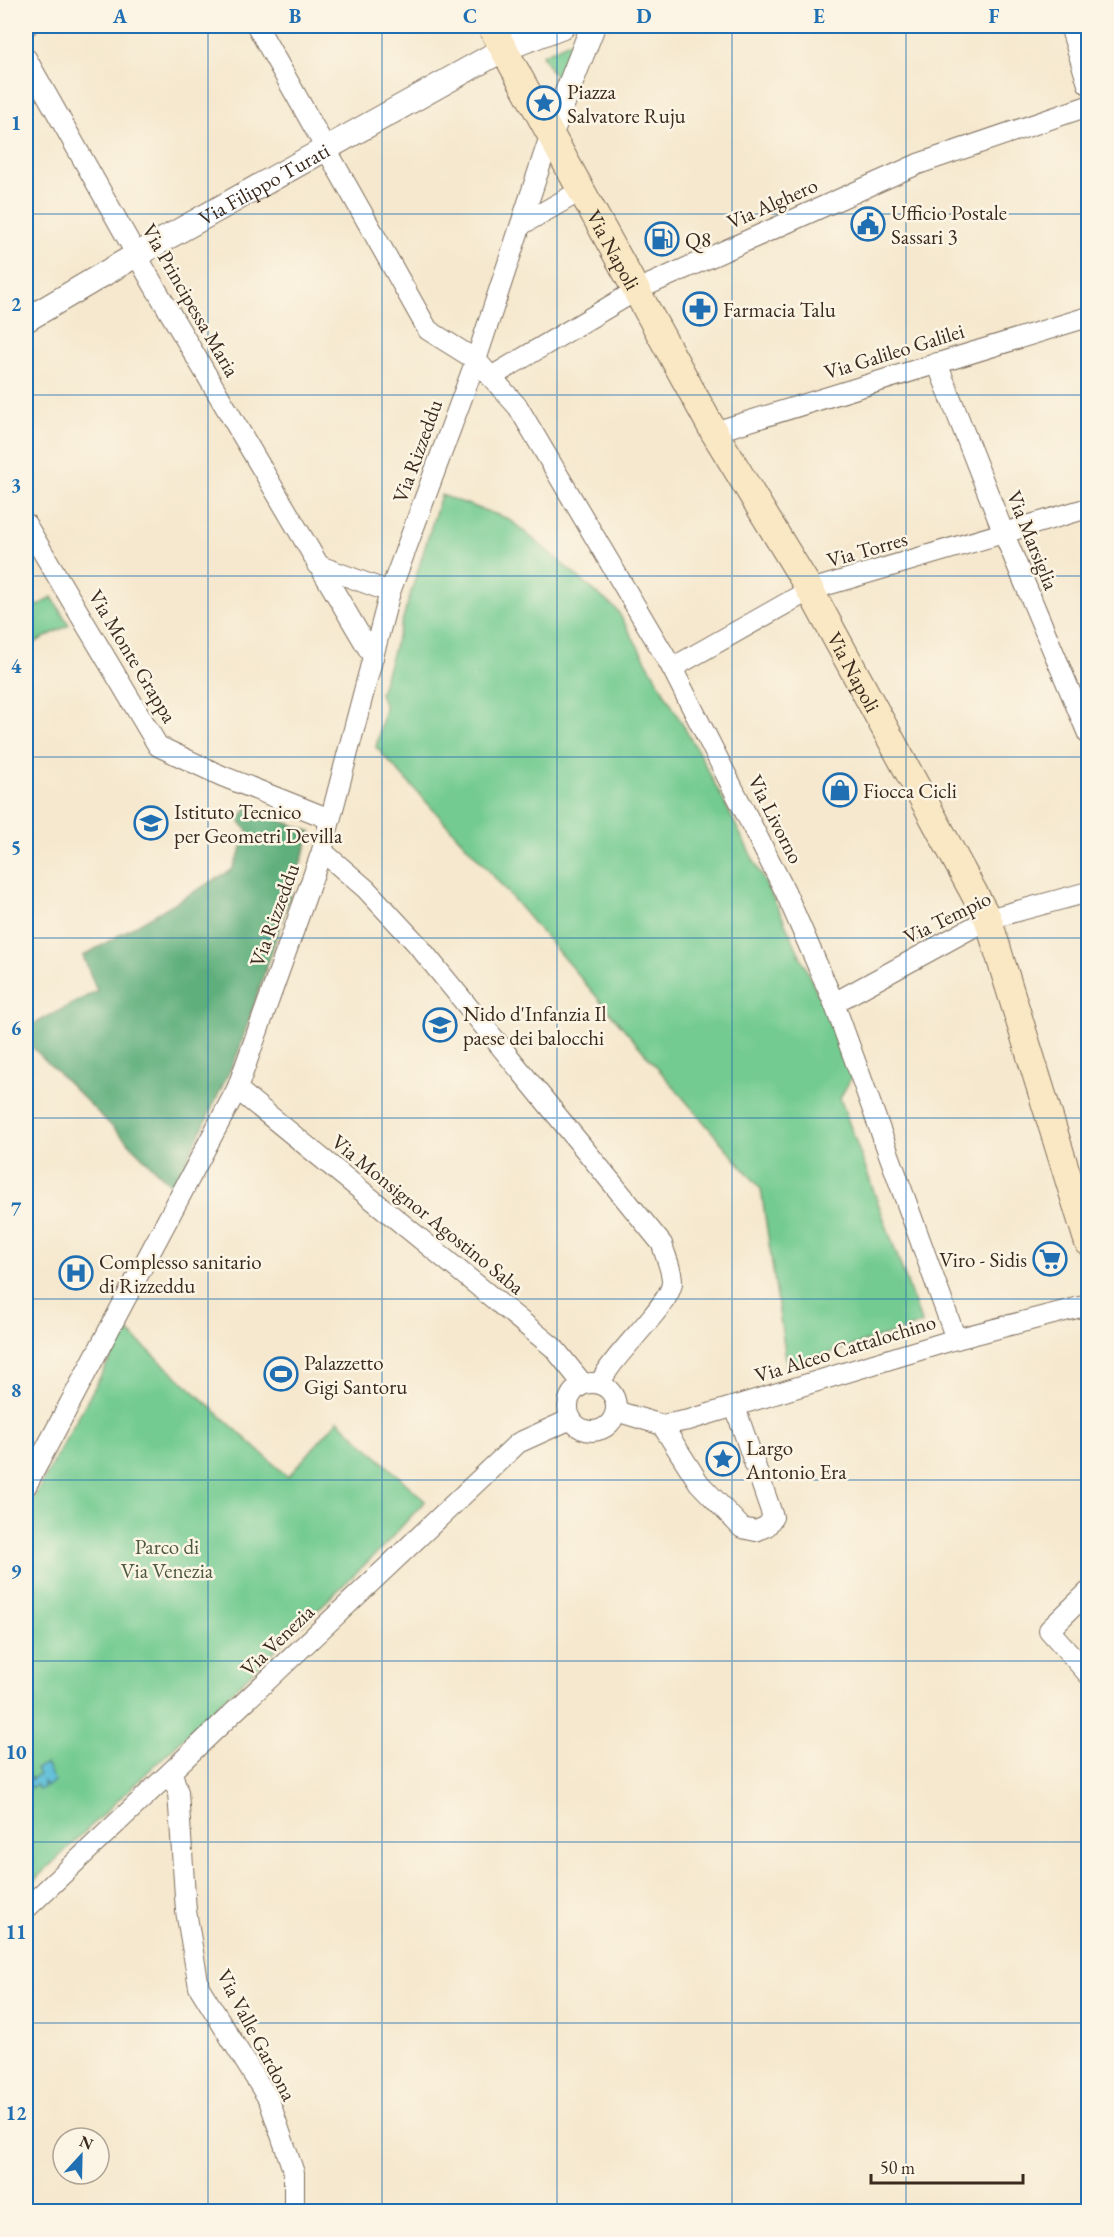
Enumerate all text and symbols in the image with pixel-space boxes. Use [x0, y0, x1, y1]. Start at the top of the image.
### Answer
text: A [112, 3, 128, 29]
text: B [289, 3, 301, 29]
text: C [463, 3, 477, 29]
text: D [636, 3, 652, 29]
text: E [813, 3, 825, 29]
text: F [989, 3, 1000, 29]
place label: Piazza Salvatore Ruju [567, 78, 686, 129]
place icon: Piazza Salvatore Ruju [526, 85, 562, 121]
text: 1 [11, 110, 21, 136]
street label: Via Filippo Turati [193, 136, 334, 231]
street label: Via Alghero [722, 171, 822, 235]
place label: Ufficio Postale Sassari 3 [891, 199, 1007, 250]
street label: Via Napoli [581, 205, 647, 294]
public building icon: Ufficio Postale Sassari 3 [850, 206, 886, 242]
street label: Via Principessa Maria [136, 219, 246, 382]
fuel station icon: Q8 [644, 221, 680, 257]
place label: Q8 [685, 226, 711, 254]
text: 2 [11, 291, 22, 317]
pharmacy icon: Farmacia Talu [682, 291, 718, 327]
place label: Farmacia Talu [723, 296, 836, 323]
street label: Via Galileo Galilei [821, 317, 967, 385]
street label: Via Rizzeddu [386, 396, 448, 506]
text: 3 [11, 472, 21, 498]
street label: Via Marsiglia [1001, 486, 1065, 594]
street label: Via Torres [824, 525, 911, 573]
street label: Via Monte Grappa [83, 584, 184, 728]
street label: Via Napoli [821, 627, 887, 717]
text: 4 [11, 653, 22, 679]
street label: Via Livorno [742, 770, 810, 868]
shop icon: Fiocca Cicli [822, 772, 858, 808]
place label: Fiocca Cicli [863, 777, 957, 804]
place label: Istituto Tecnico per Geometri Devilla [174, 798, 343, 849]
school or university icon: Istituto Tecnico per Geometri Devilla [133, 805, 169, 841]
text: 5 [11, 834, 21, 860]
street label: Via Rizzeddu [243, 860, 305, 970]
street label: Via Tempio [899, 884, 995, 950]
place label: Nido d'Infanzia Il paese dei balocchi [463, 1000, 607, 1051]
school or university icon: Nido d'Infanzia Il paese dei balocchi [422, 1007, 458, 1043]
text: 6 [11, 1015, 22, 1041]
street label: Via Monsignor Agostino Saba [326, 1128, 530, 1301]
text: 7 [11, 1196, 22, 1222]
supermarket icon: Viro - Sidis [1032, 1241, 1068, 1277]
place label: Viro - Sidis [939, 1246, 1027, 1273]
place label: Complesso sanitario di Rizzeddu [99, 1248, 262, 1299]
hospital icon: Complesso sanitario di Rizzeddu [58, 1255, 94, 1291]
street label: Via Alceo Cattalochino [751, 1308, 939, 1388]
place label: Palazzetto Gigi Santoru [304, 1349, 407, 1400]
sports icon: Palazzetto Gigi Santoru [263, 1356, 299, 1392]
text: 8 [11, 1377, 21, 1403]
place label: Largo Antonio Era [745, 1434, 847, 1485]
place icon: Largo Antonio Era [705, 1441, 741, 1477]
park label: Parco di Via Venezia [121, 1533, 214, 1584]
text: 9 [11, 1558, 22, 1584]
street label: Via Venezia [234, 1598, 320, 1682]
text: 10 [5, 1739, 27, 1765]
text: 11 [5, 1919, 27, 1945]
street label: Via Valle Gardona [211, 1964, 303, 2106]
text: 12 [5, 2100, 27, 2126]
north arrow [51, 2126, 111, 2186]
text: N [76, 2130, 96, 2155]
scale bar [871, 2147, 1022, 2185]
text: 50 m [880, 2156, 915, 2179]

